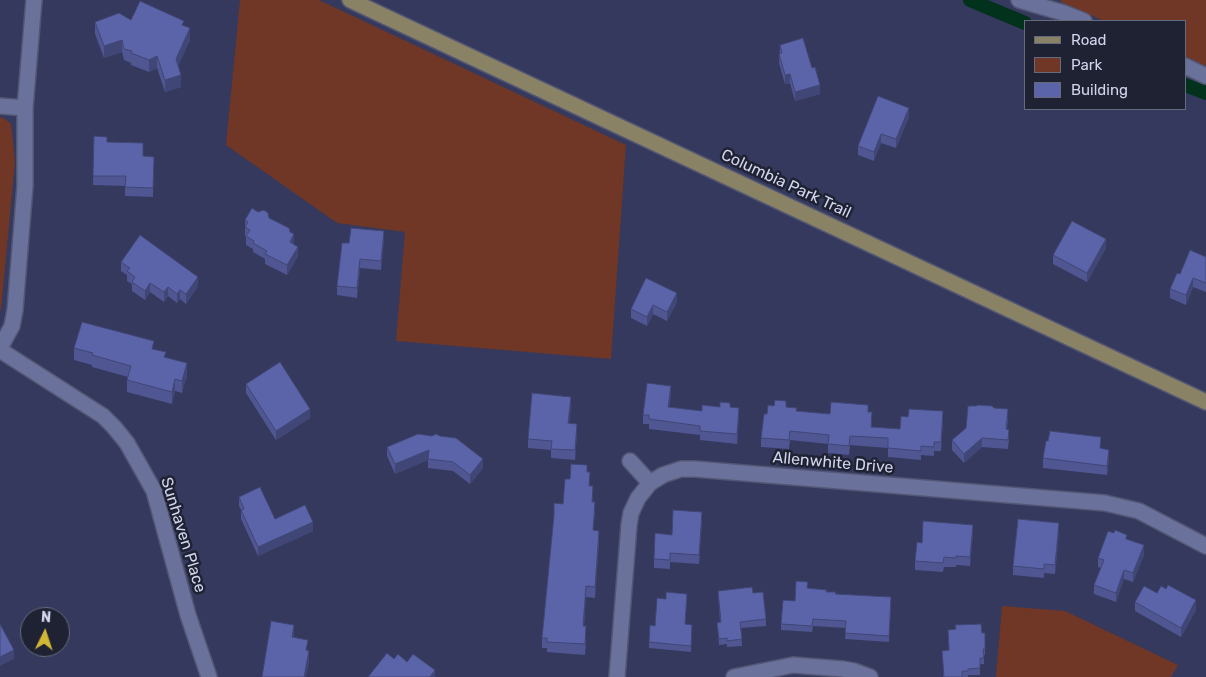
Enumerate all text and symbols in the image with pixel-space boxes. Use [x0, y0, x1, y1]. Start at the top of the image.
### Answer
legend [1024, 20, 1186, 110]
text: Road [1071, 31, 1107, 49]
text: Park [1071, 56, 1102, 74]
text: Building [1071, 81, 1128, 99]
street label: Columbia Park Trail [718, 145, 854, 223]
street label: Allenwhite Drive [772, 448, 894, 478]
street label: Sunhaven Place [156, 475, 210, 595]
north arrow [20, 607, 70, 657]
text: N [40, 609, 52, 626]

